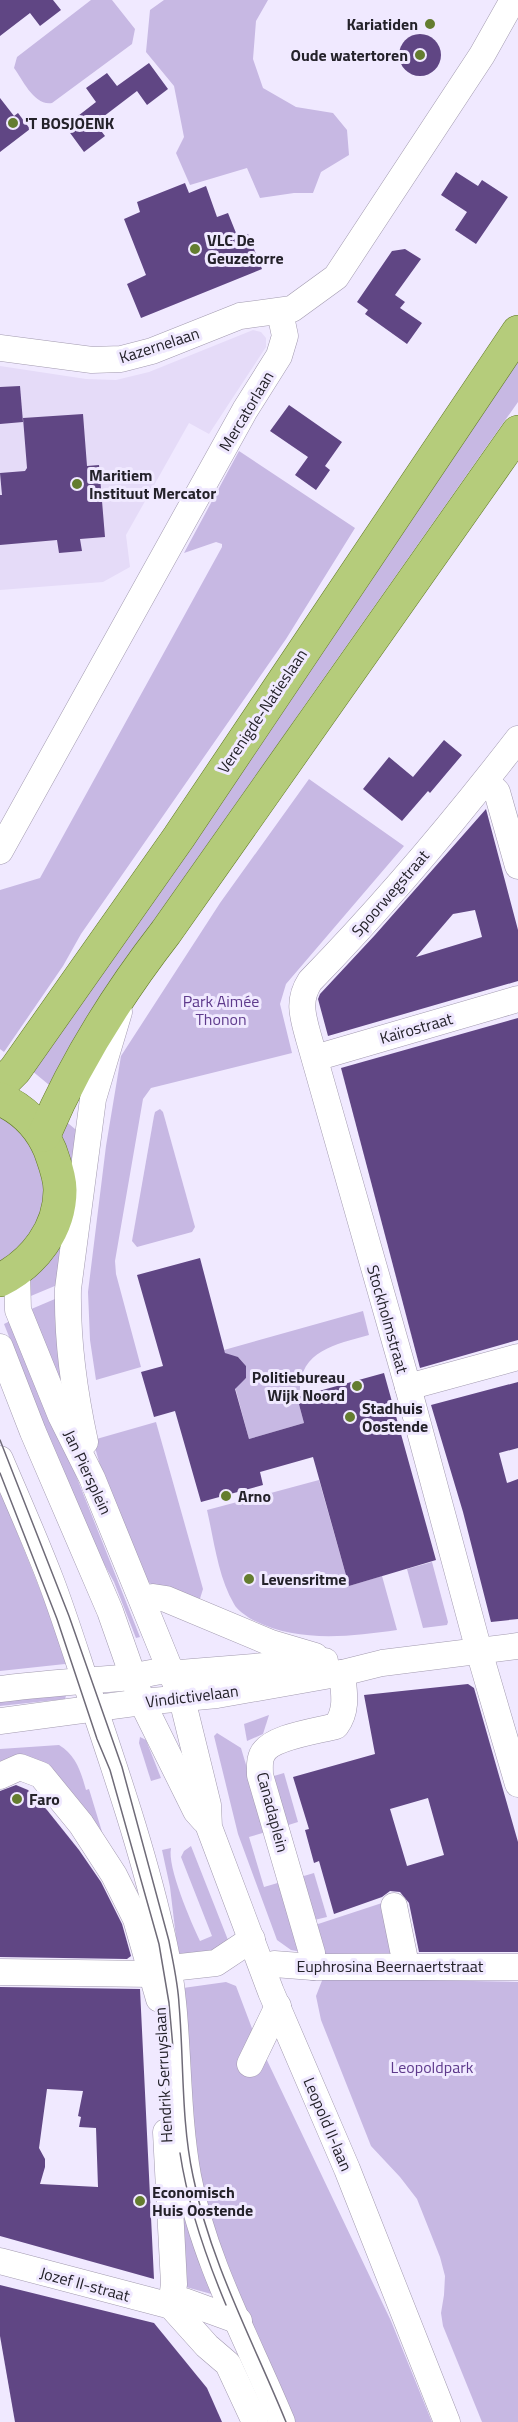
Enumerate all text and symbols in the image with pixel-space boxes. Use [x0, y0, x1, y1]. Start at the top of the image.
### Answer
place label: Kariatiden [346, 12, 418, 36]
marker: Kariatiden [423, 17, 437, 31]
place label: Oude watertoren [290, 43, 408, 67]
marker: Oude watertoren [413, 48, 427, 62]
place label: 'T BOSJOENK [25, 111, 115, 135]
marker: 'T BOSJOENK [6, 116, 20, 130]
place label: VLC De Geuzetorre [207, 228, 284, 270]
marker: VLC De Geuzetorre [188, 242, 202, 256]
street label: Kazernelaan [116, 321, 202, 369]
street label: Mercatorlaan [213, 366, 279, 456]
place label: Maritiem Instituut Mercator [89, 463, 216, 505]
marker: Maritiem Instituut Mercator [70, 477, 84, 491]
street label: Verenigde-Natieslaan [211, 644, 313, 778]
street label: Spoorwegstraat [345, 844, 435, 942]
park label: Park Aimée Thonon [183, 989, 259, 1031]
street label: Kaïrostraat [377, 1006, 456, 1050]
street label: Stockholmstraat [361, 1262, 415, 1376]
place label: Politiebureau Wijk Noord [252, 1365, 345, 1407]
marker: Politiebureau Wijk Noord [350, 1379, 364, 1393]
place label: Stadhuis Oostende [362, 1396, 428, 1438]
marker: Stadhuis Oostende [343, 1410, 357, 1424]
street label: Jan Piersplein [58, 1426, 118, 1518]
place label: Arno [238, 1484, 271, 1508]
marker: Arno [219, 1489, 233, 1503]
place label: Levensritme [261, 1567, 347, 1591]
marker: Levensritme [242, 1572, 256, 1586]
street label: Vindictivelaan [144, 1678, 240, 1714]
street label: Canadaplein [251, 1769, 295, 1855]
place label: Faro [29, 1787, 60, 1811]
marker: Faro [10, 1792, 24, 1806]
street label: Euphrosina Beernaertstraat [297, 1954, 484, 1978]
street label: Hendrik Serruyslaan [147, 2007, 179, 2143]
park label: Leopoldpark [391, 2055, 474, 2079]
street label: Leopold II-laan [297, 2073, 359, 2175]
place label: Economisch Huis Oostende [152, 2180, 253, 2222]
marker: Economisch Huis Oostende [133, 2194, 147, 2208]
street label: Jozef II-straat [37, 2260, 133, 2308]

